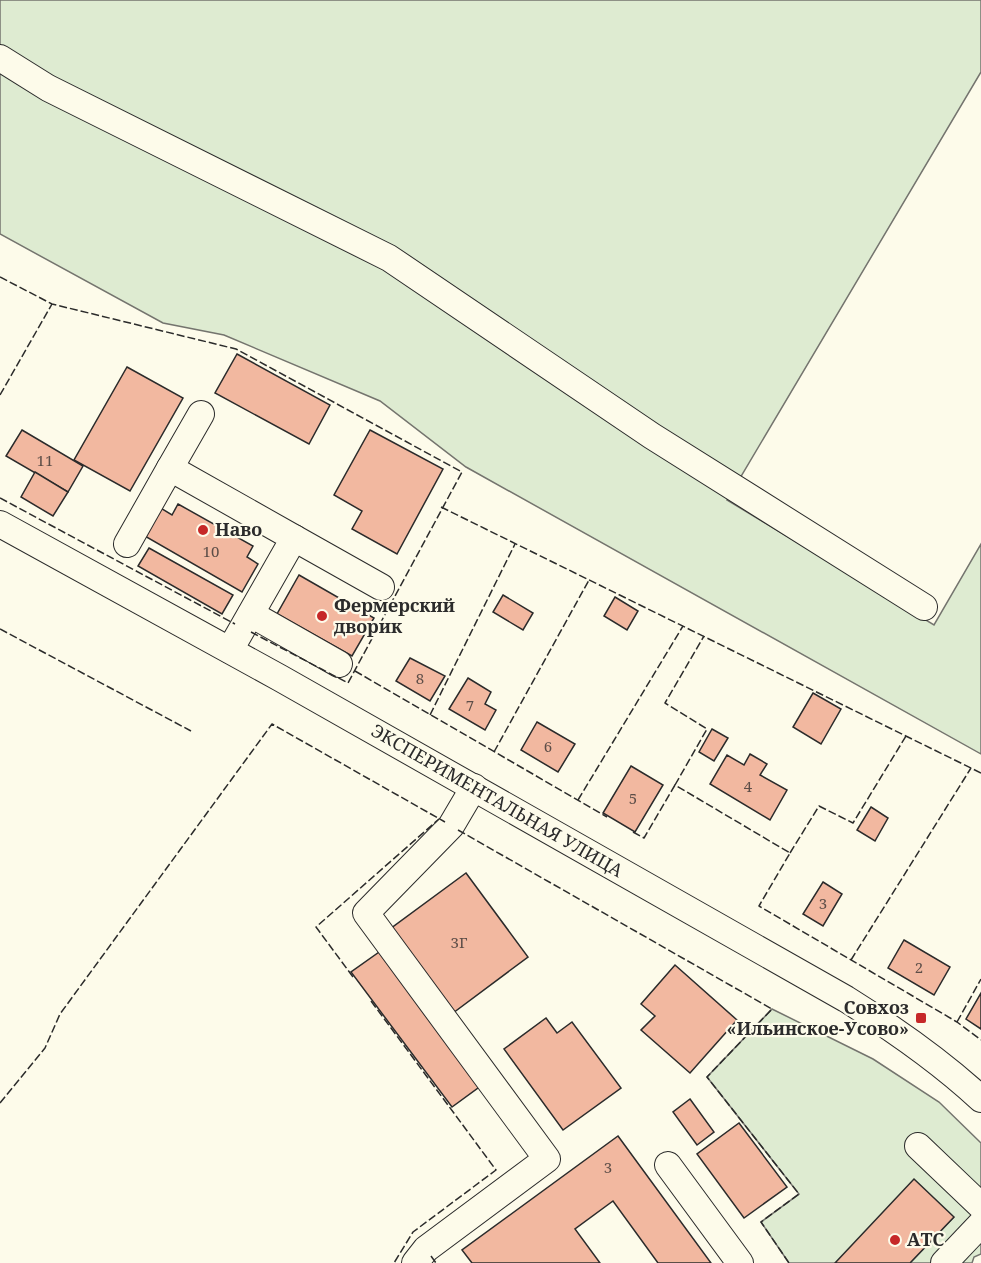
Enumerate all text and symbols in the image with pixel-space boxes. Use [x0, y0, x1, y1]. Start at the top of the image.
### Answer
house number: 11 [37, 450, 53, 470]
place label: Наво [215, 517, 262, 541]
marker: Наво [196, 523, 210, 537]
house number: 10 [203, 541, 219, 561]
place label: Фермерский дворик [334, 593, 455, 638]
marker: Фермерский дворик [315, 609, 329, 623]
house number: 8 [416, 668, 424, 688]
house number: 7 [466, 695, 474, 715]
street label: ЭКСПЕРИМЕНТАЛЬНАЯ УЛИЦА [367, 718, 628, 882]
house number: 6 [544, 736, 552, 756]
house number: 4 [744, 776, 753, 796]
house number: 5 [629, 788, 637, 808]
house number: 3 [819, 893, 827, 913]
house number: 3Г [451, 932, 468, 952]
house number: 2 [915, 957, 923, 977]
place label: Совхоз «Ильинское-Усово» [726, 995, 909, 1040]
marker: Совхоз «Ильинское-Усово» [914, 1011, 928, 1025]
house number: 3 [604, 1157, 612, 1177]
place label: АТС [907, 1227, 945, 1251]
marker: АТС [888, 1233, 902, 1247]

